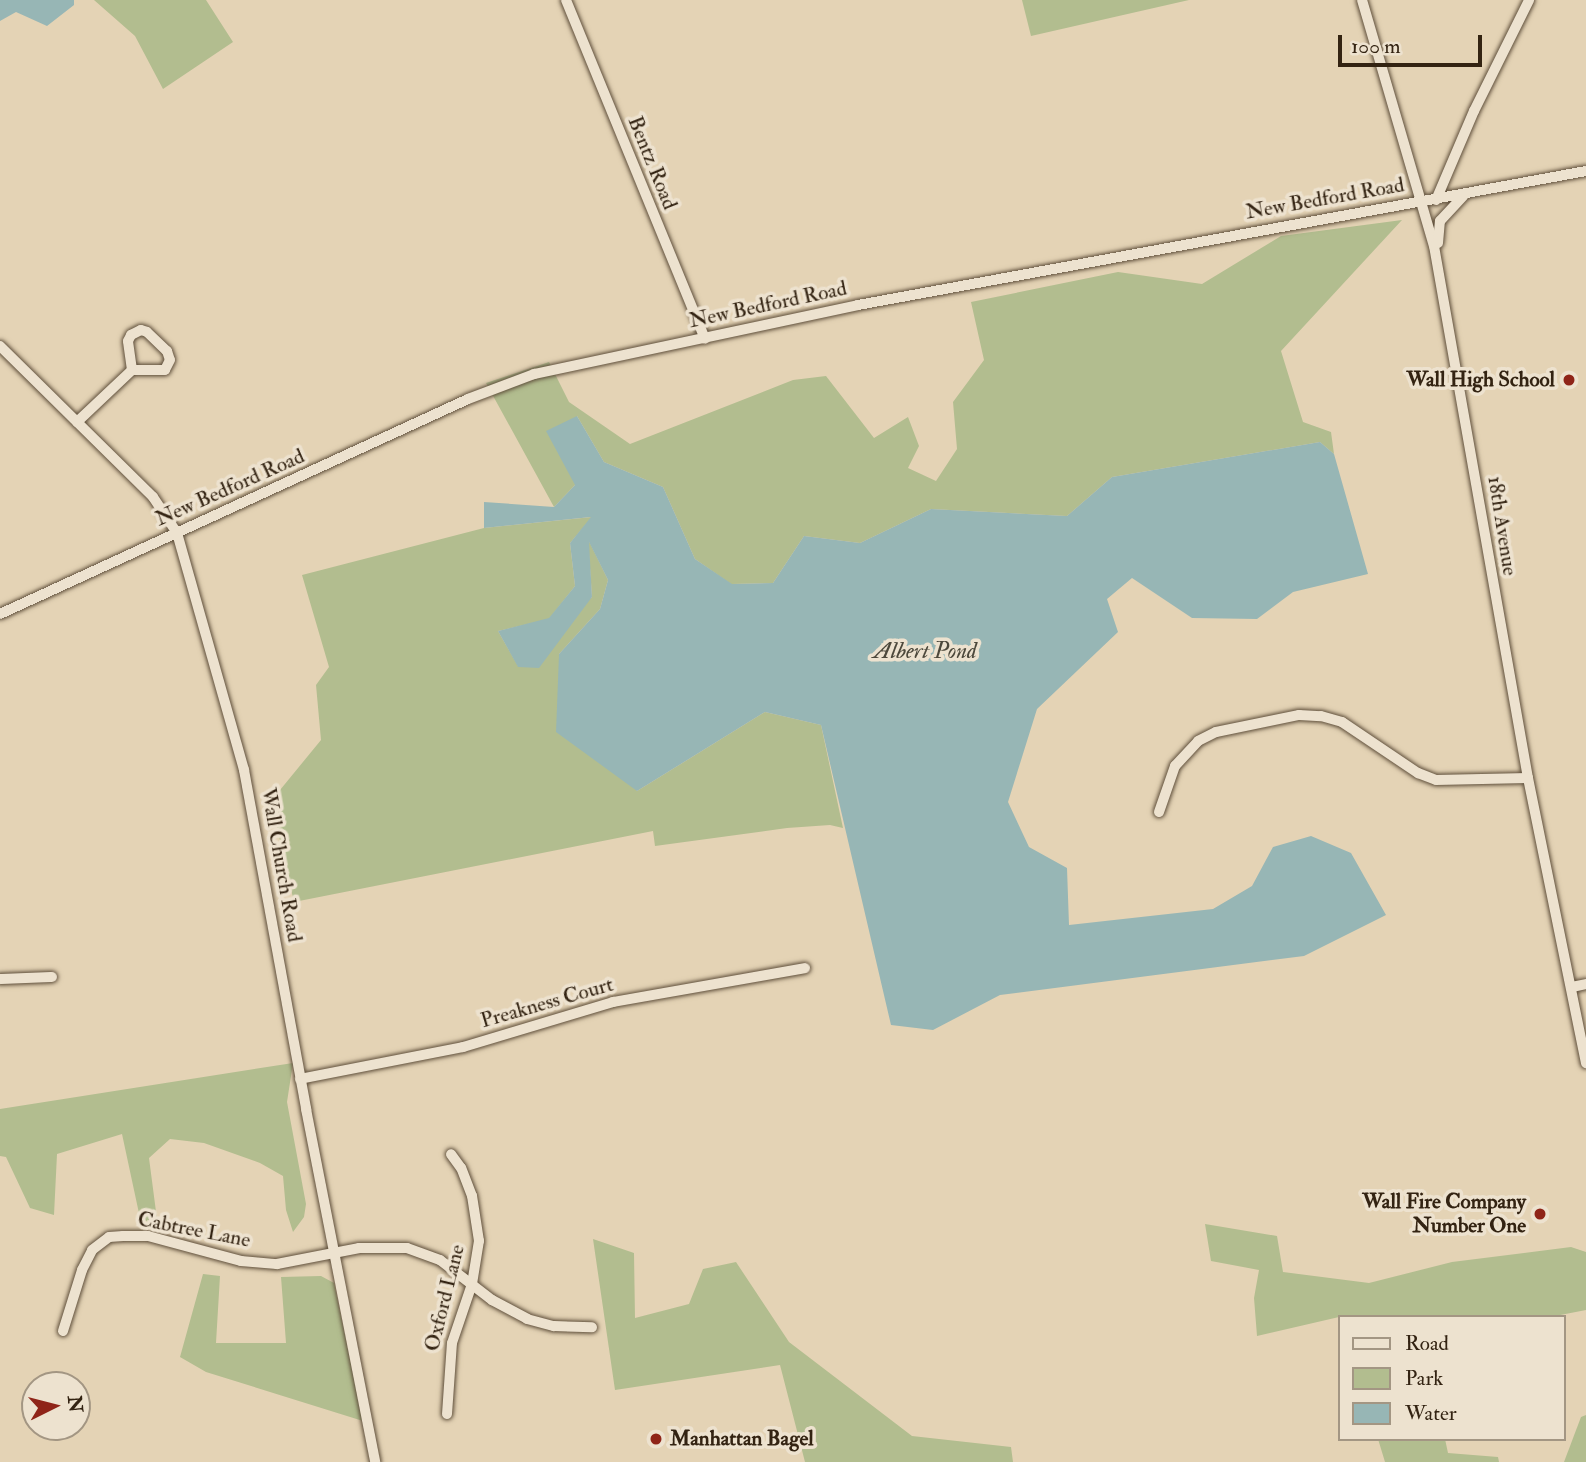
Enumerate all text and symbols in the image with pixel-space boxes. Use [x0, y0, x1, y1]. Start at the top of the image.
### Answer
scale bar [1341, 21, 1484, 65]
text: 100 m [1351, 33, 1401, 60]
street label: Bentz Road [622, 113, 682, 213]
street label: New Bedford Road [1244, 173, 1406, 225]
street label: New Bedford Road [687, 276, 849, 334]
place label: Wall High School [1406, 367, 1555, 393]
marker: Wall High School [1561, 372, 1577, 388]
street label: New Bedford Road [152, 444, 308, 532]
street label: 18th Avenue [1482, 474, 1522, 578]
water label: Albert Pond [873, 637, 977, 665]
street label: Wall Church Road [255, 786, 307, 944]
street label: Preakness Court [478, 972, 616, 1034]
place label: Wall Fire Company Number One [1362, 1189, 1526, 1239]
marker: Wall Fire Company Number One [1532, 1206, 1548, 1222]
street label: Cabtree Lane [136, 1207, 252, 1253]
street label: Oxford Lane [420, 1242, 470, 1354]
legend [1338, 1315, 1565, 1441]
text: Road [1405, 1330, 1449, 1357]
text: Park [1405, 1365, 1443, 1392]
north arrow [21, 1371, 91, 1441]
text: N [62, 1394, 88, 1414]
text: Water [1405, 1400, 1457, 1427]
place label: Manhattan Bagel [670, 1426, 814, 1452]
marker: Manhattan Bagel [648, 1431, 664, 1447]

